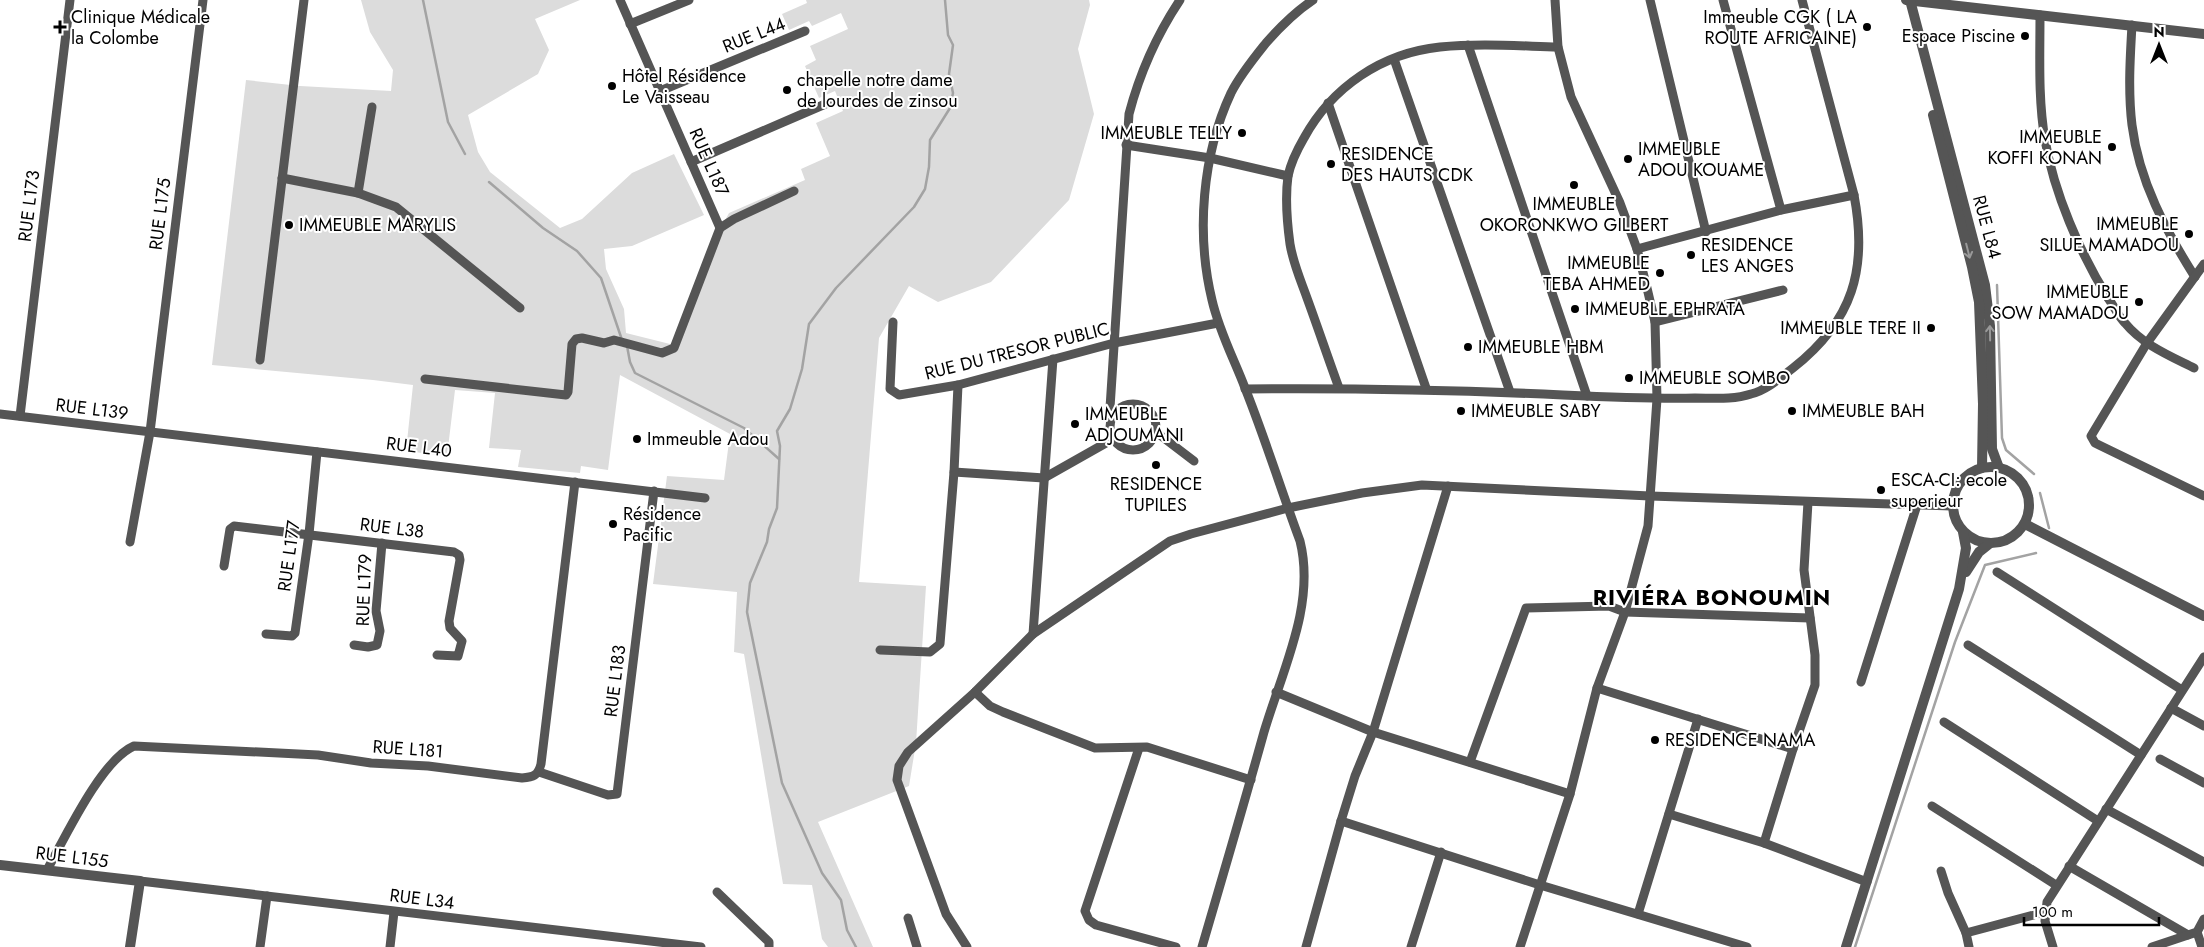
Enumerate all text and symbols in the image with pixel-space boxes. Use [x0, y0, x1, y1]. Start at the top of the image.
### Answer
place label: Clinique Médicale la Colombe [71, 4, 210, 51]
place label: Immeuble CGK ( LA ROUTE AFRICAINE) [1703, 4, 1857, 51]
street label: RUE L44 [719, 11, 789, 59]
marker: Clinique Médicale la Colombe [53, 20, 67, 34]
north arrow [2134, 20, 2184, 70]
marker: Immeuble CGK ( LA ROUTE AFRICAINE) [1861, 21, 1873, 33]
text: N [2153, 22, 2165, 42]
place label: Espace Piscine [1902, 23, 2015, 49]
marker: Espace Piscine [2019, 30, 2031, 42]
place label: Hôtel Résidence Le Vaisseau [622, 63, 746, 110]
place label: chapelle notre dame de lourdes de zinsou [797, 67, 958, 114]
marker: Hôtel Résidence Le Vaisseau [606, 80, 618, 92]
marker: chapelle notre dame de lourdes de zinsou [781, 84, 793, 96]
place label: IMMEUBLE TELLY [1101, 120, 1233, 146]
street label: RUE L187 [683, 124, 736, 201]
place label: IMMEUBLE KOFFI KONAN [1987, 124, 2102, 171]
marker: IMMEUBLE TELLY [1236, 127, 1248, 139]
place label: IMMEUBLE ADOU KOUAME [1638, 136, 1764, 183]
place label: RESIDENCE DES HAUTS CDK [1341, 141, 1474, 188]
marker: IMMEUBLE KOFFI KONAN [2106, 141, 2118, 153]
marker: IMMEUBLE ADOU KOUAME [1622, 153, 1634, 165]
marker: RESIDENCE DES HAUTS CDK [1325, 158, 1337, 170]
street label: RUE L173 [12, 168, 46, 243]
street label: RUE L175 [143, 176, 177, 252]
marker: IMMEUBLE OKORONKWO GILBERT [1568, 179, 1580, 191]
place label: IMMEUBLE OKORONKWO GILBERT [1480, 191, 1669, 238]
street label: RUE L84 [1966, 192, 2008, 262]
place label: IMMEUBLE SILUE MAMADOU [2039, 211, 2179, 258]
place label: IMMEUBLE MARYLIS [299, 212, 456, 238]
marker: IMMEUBLE MARYLIS [283, 219, 295, 231]
marker: IMMEUBLE SILUE MAMADOU [2183, 228, 2195, 240]
place label: RESIDENCE LES ANGES [1701, 232, 1794, 279]
one-way arrow [1964, 242, 1973, 258]
marker: RESIDENCE LES ANGES [1685, 249, 1697, 261]
place label: IMMEUBLE TEBA AHMED [1543, 250, 1650, 297]
marker: IMMEUBLE TEBA AHMED [1654, 267, 1666, 279]
place label: IMMEUBLE SOW MAMADOU [1992, 279, 2129, 326]
place label: IMMEUBLE EPHRATA [1585, 296, 1745, 322]
marker: IMMEUBLE SOW MAMADOU [2133, 296, 2145, 308]
marker: IMMEUBLE EPHRATA [1569, 303, 1581, 315]
street label: RUE DU TRESOR PUBLIC [922, 315, 1112, 387]
place label: IMMEUBLE TERE II [1780, 315, 1921, 341]
marker: IMMEUBLE TERE II [1925, 322, 1937, 334]
one-way arrow [1985, 325, 1995, 342]
place label: IMMEUBLE HBM [1478, 334, 1604, 360]
marker: IMMEUBLE HBM [1462, 341, 1474, 353]
place label: IMMEUBLE SOMBO [1639, 365, 1790, 391]
marker: IMMEUBLE SOMBO [1623, 372, 1635, 384]
street label: RUE L139 [54, 392, 130, 426]
place label: IMMEUBLE SABY [1471, 398, 1601, 424]
place label: IMMEUBLE BAH [1802, 398, 1925, 424]
place label: IMMEUBLE ADJOUMANI [1085, 401, 1184, 448]
marker: IMMEUBLE SABY [1455, 405, 1467, 417]
marker: IMMEUBLE BAH [1786, 405, 1798, 417]
marker: IMMEUBLE ADJOUMANI [1069, 418, 1081, 430]
place label: Immeuble Adou [647, 426, 769, 452]
street label: RUE L40 [385, 430, 454, 464]
marker: Immeuble Adou [631, 433, 643, 445]
marker: RESIDENCE TUPILES [1150, 459, 1162, 471]
place label: ESCA-CI: ecole superieur [1891, 467, 2007, 514]
place label: RESIDENCE TUPILES [1110, 471, 1202, 518]
marker: ESCA-CI: ecole superieur [1875, 484, 1887, 496]
place label: Résidence Pacific [623, 501, 701, 548]
street label: RUE L38 [358, 511, 426, 545]
street label: RUE L177 [271, 518, 307, 593]
marker: Résidence Pacific [607, 518, 619, 530]
street label: RUE L179 [350, 553, 378, 627]
district label: RIVIÉRA BONOUMIN [1593, 581, 1831, 613]
street label: RUE L183 [598, 643, 632, 719]
place label: RESIDENCE NAMA [1665, 727, 1815, 753]
street label: RUE L181 [372, 734, 444, 764]
marker: RESIDENCE NAMA [1649, 734, 1661, 746]
street label: RUE L155 [34, 840, 110, 874]
street label: RUE L34 [388, 882, 456, 916]
scale bar [2024, 894, 2159, 926]
text: 100 m [2032, 901, 2073, 923]

